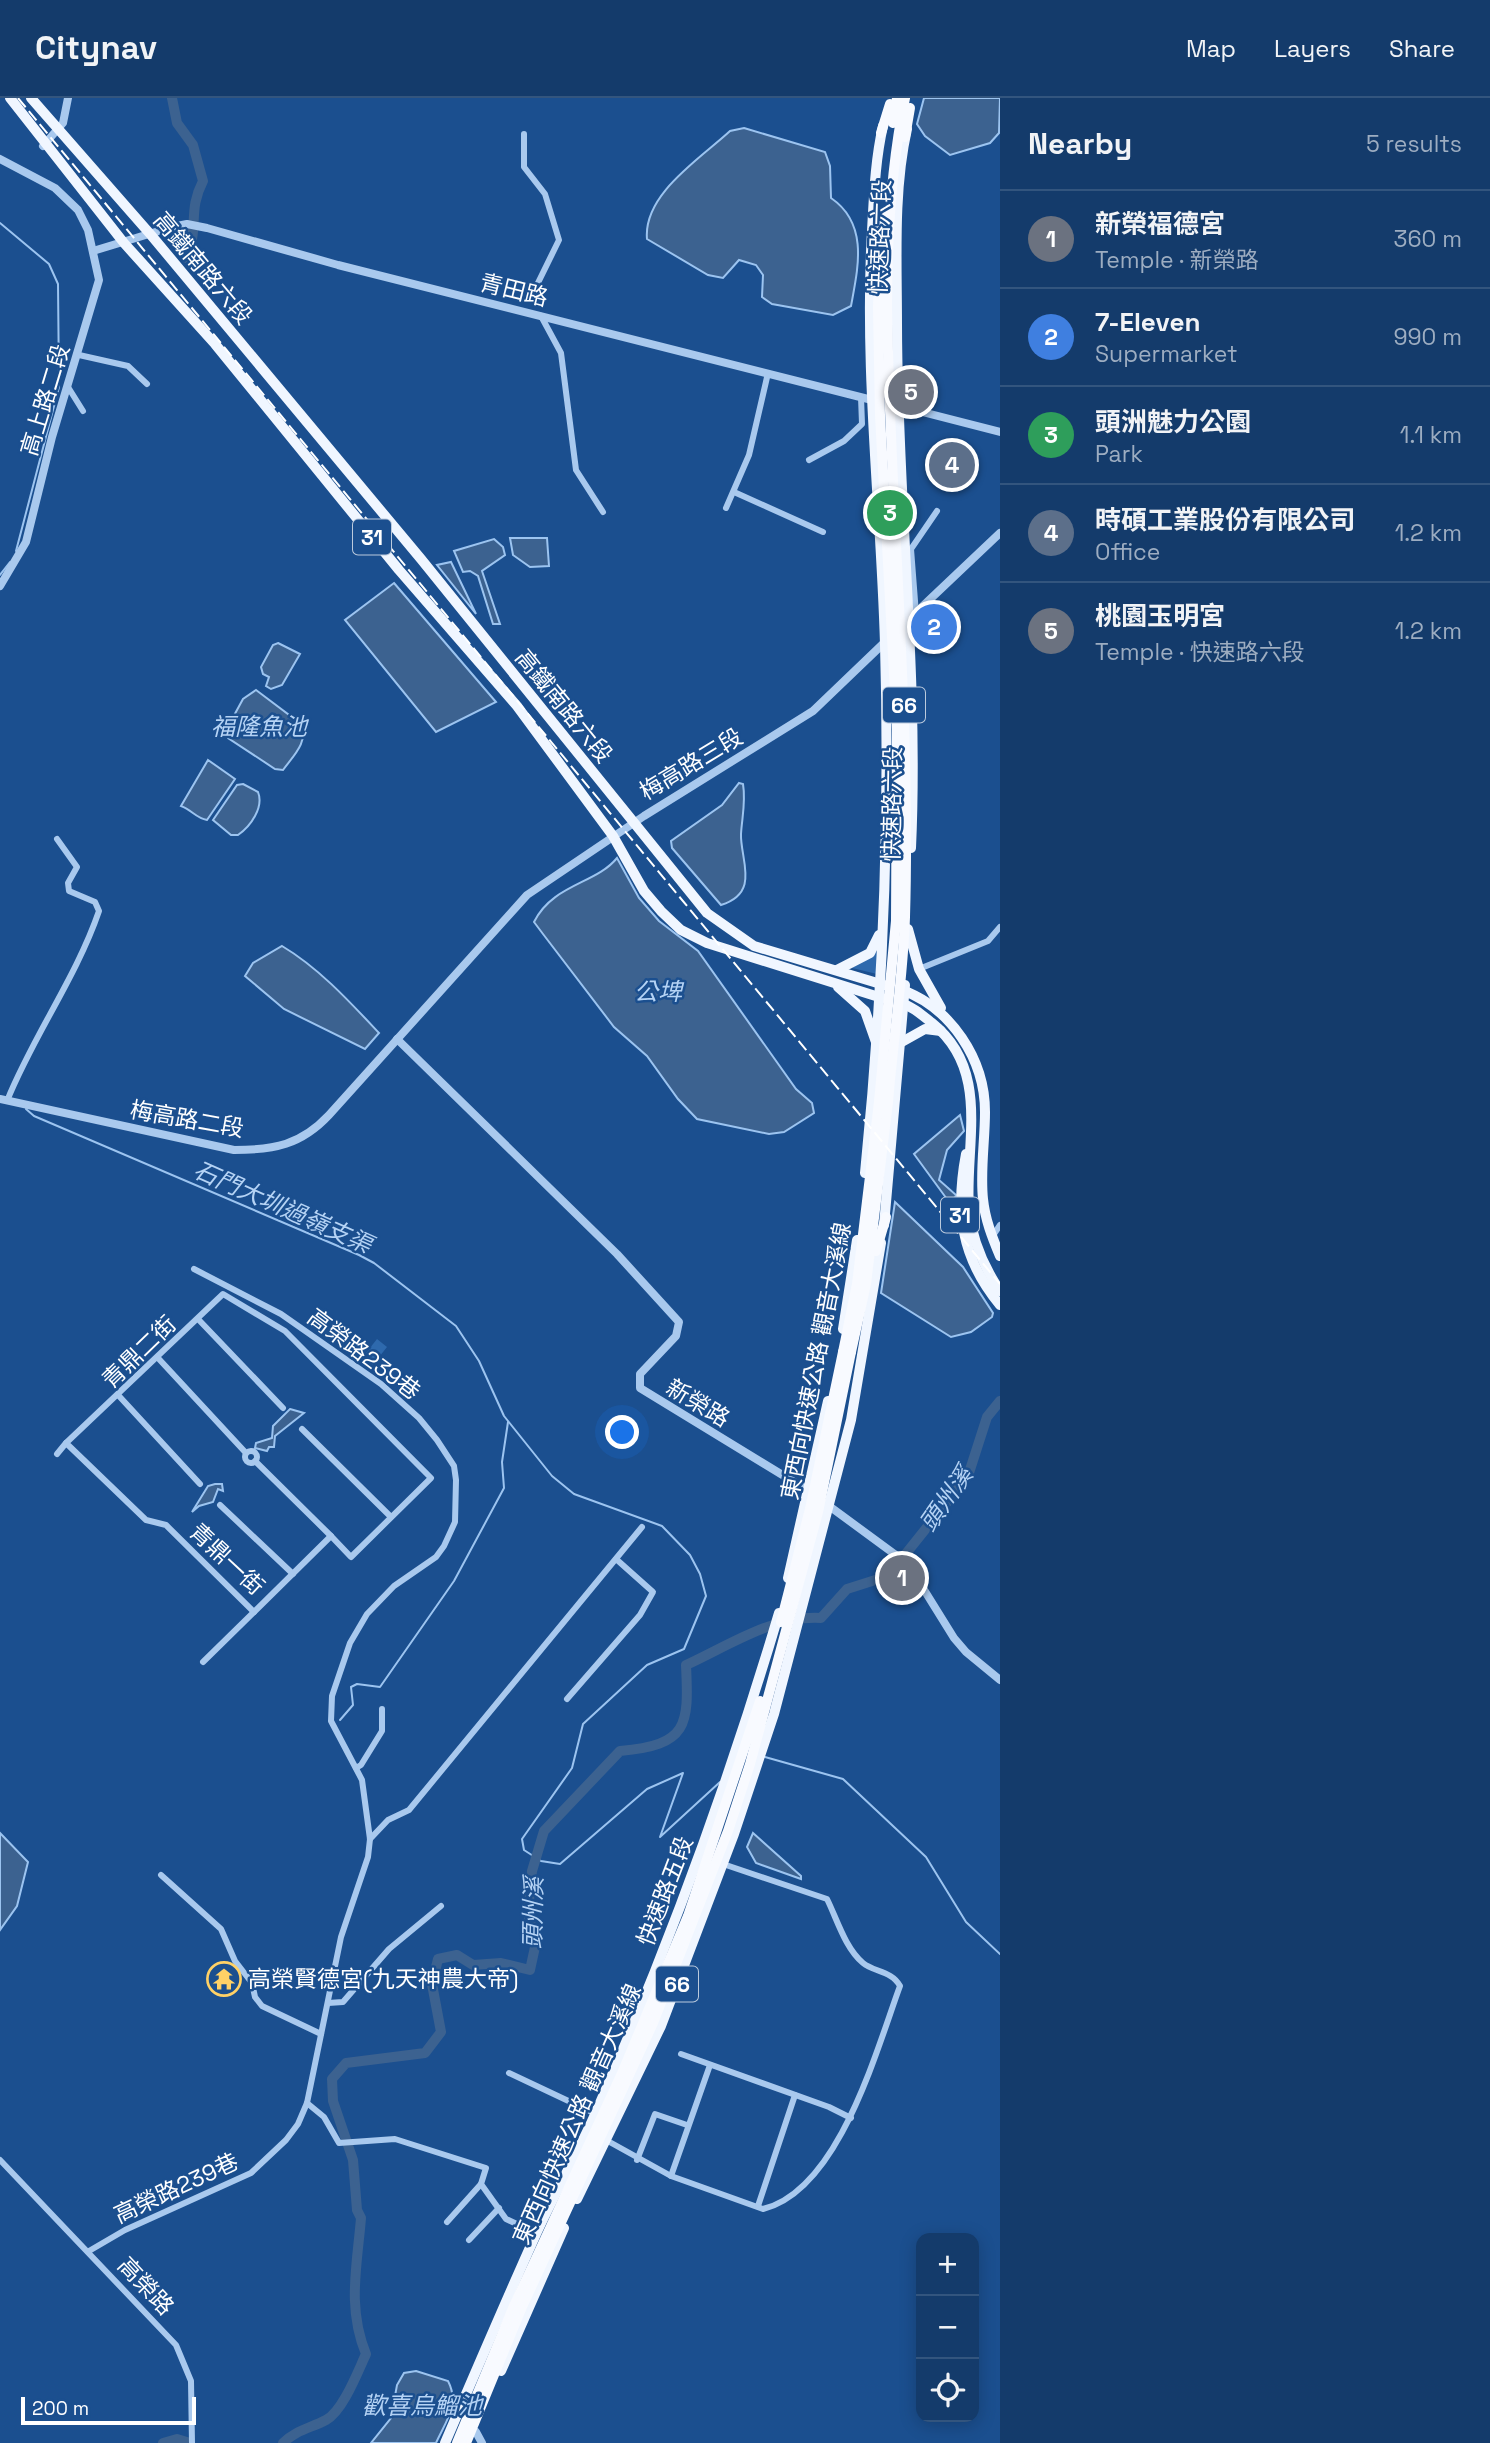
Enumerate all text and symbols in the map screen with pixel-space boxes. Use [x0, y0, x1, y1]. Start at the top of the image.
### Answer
text: Citynav [35, 27, 157, 69]
text: Map [1186, 33, 1236, 64]
text: Layers [1274, 33, 1351, 64]
text: Share [1389, 33, 1455, 64]
text: Nearby [1028, 124, 1132, 163]
text: 5 results [1366, 129, 1462, 159]
street label: 快速路六段 [863, 179, 897, 295]
street label: 高鐵南路六段 [147, 206, 259, 330]
text: 新榮福德宮 [1095, 207, 1225, 241]
text: 1 [1046, 224, 1056, 254]
text: 360 m [1394, 224, 1462, 254]
text: Temple · 新榮路 [1095, 245, 1259, 275]
street label: 青田路 [477, 267, 551, 313]
text: 7-Eleven [1095, 305, 1200, 339]
text: 2 [1044, 322, 1058, 352]
text: 990 m [1393, 322, 1462, 352]
text: Supermarket [1095, 339, 1237, 369]
street label: 高上路二段 [14, 341, 76, 459]
pin: 5 [888, 366, 934, 418]
text: 頭洲魅力公園 [1095, 405, 1251, 439]
text: 3 [1044, 420, 1058, 450]
text: 1.1 km [1400, 420, 1462, 450]
pin: 4 [929, 439, 975, 491]
text: Park [1095, 439, 1143, 469]
pin: 3 [867, 487, 913, 539]
text: 時碩工業股份有限公司 [1095, 503, 1355, 537]
text: 4 [1044, 518, 1058, 548]
text: 1.2 km [1395, 518, 1462, 548]
road number: 31 [353, 520, 391, 555]
text: Office [1095, 537, 1160, 567]
text: 桃園玉明宮 [1095, 599, 1225, 633]
pin: 2 [911, 601, 957, 653]
text: 5 [1044, 616, 1058, 646]
text: 1.2 km [1395, 616, 1462, 646]
text: Temple · 快速路六段 [1095, 637, 1305, 667]
street label: 高鐵南路六段 [509, 643, 619, 769]
road number: 66 [883, 688, 925, 722]
water label: 福隆魚池 [211, 711, 310, 742]
street label: 梅高路三段 [634, 722, 748, 806]
street label: 快速路六段 [876, 746, 908, 862]
water label: 公埤 [634, 976, 685, 1007]
street label: 梅高路二段 [128, 1094, 246, 1144]
water label: 石門大圳過嶺支渠 [189, 1154, 380, 1261]
road number: 31 [941, 1198, 979, 1232]
street label: 東西向快速公路 觀音大溪線 [774, 1220, 858, 1502]
street label: 高榮路239巷 [302, 1302, 426, 1406]
street label: 青鼎二街 [95, 1309, 183, 1395]
street label: 新榮路 [661, 1372, 735, 1434]
your location [605, 1415, 639, 1449]
water label: 頭州溪 [913, 1458, 981, 1537]
street label: 青鼎一街 [183, 1517, 271, 1601]
pin: 1 [879, 1552, 925, 1604]
street label: 快速路五段 [630, 1832, 700, 1950]
water label: 頭州溪 [517, 1874, 549, 1949]
temple icon: 高榮賢德宮(九天神農大帝) [205, 1960, 243, 1998]
place label: 高榮賢德宮(九天神農大帝) [248, 1964, 518, 1994]
road number: 66 [656, 1966, 698, 2002]
street label: 東西向快速公路 觀音大溪線 [506, 1979, 648, 2249]
street label: 高榮路239巷 [109, 2146, 243, 2230]
map controls [916, 2233, 979, 2422]
button: + [916, 2233, 979, 2296]
street label: 高榮路 [112, 2251, 180, 2321]
button: − [916, 2296, 979, 2359]
button: locate [916, 2359, 979, 2422]
water label: 歡喜烏鰡池 [362, 2390, 485, 2421]
scale bar [21, 2394, 196, 2426]
text: 200 m [32, 2396, 89, 2421]

